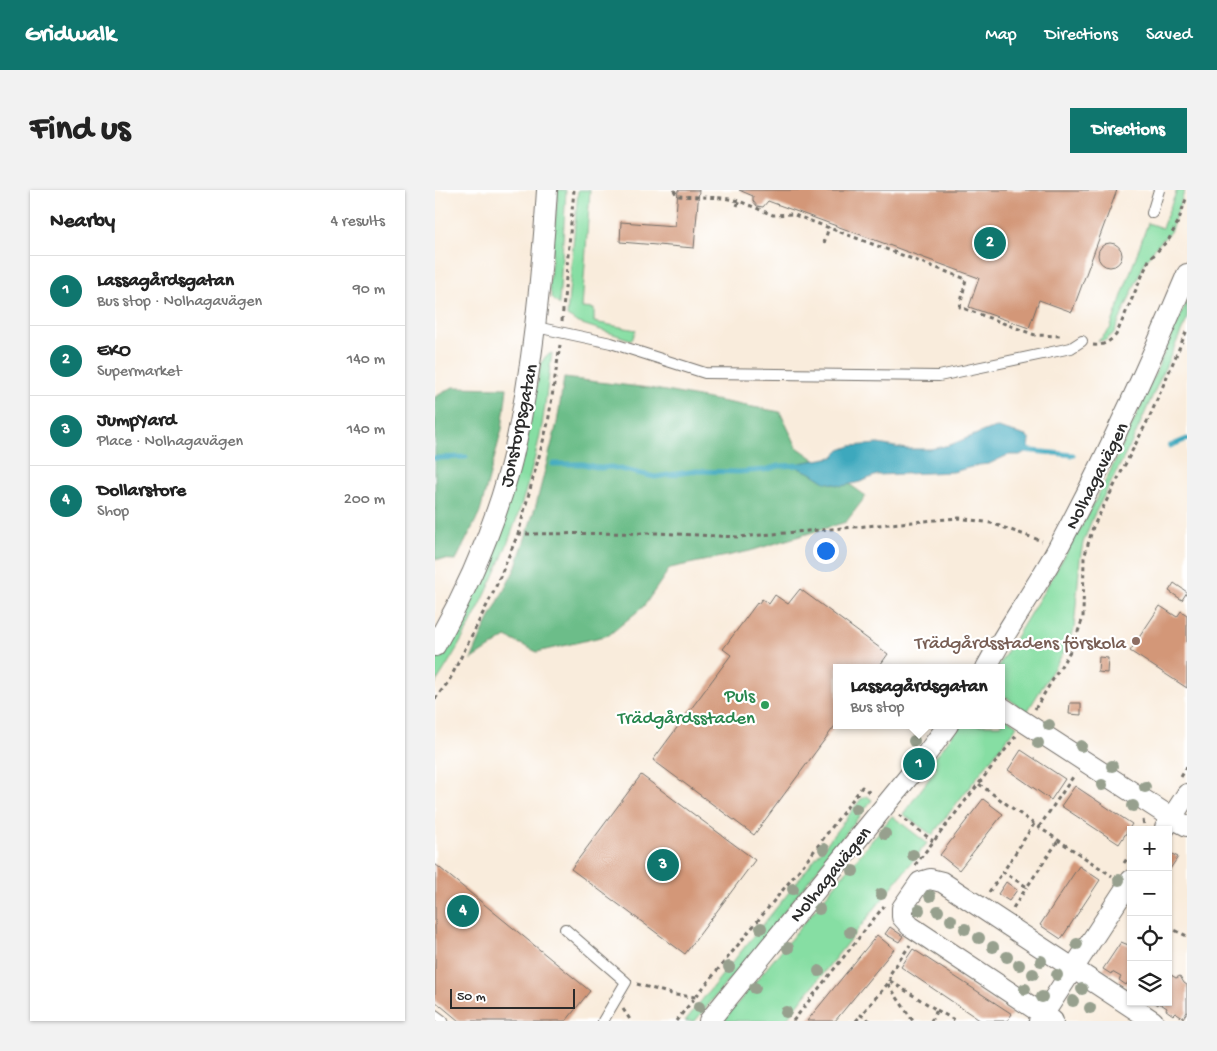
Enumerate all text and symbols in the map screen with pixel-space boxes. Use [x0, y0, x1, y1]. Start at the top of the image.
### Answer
text: Gridwalk [25, 21, 116, 50]
text: Map [985, 25, 1017, 46]
text: Directions [1045, 25, 1118, 46]
text: Saved [1146, 25, 1192, 46]
button: Directions [1070, 108, 1187, 153]
text: Find us [30, 110, 130, 151]
text: Nearby [50, 210, 115, 235]
text: 4 results [330, 213, 385, 232]
pin: 2 [974, 224, 1006, 262]
text: Lassagårdsgatan [97, 270, 234, 293]
text: 1 [63, 281, 69, 300]
text: 90 m [353, 281, 385, 300]
text: Bus stop · Nolhagavägen [97, 293, 262, 312]
text: EKO [97, 340, 131, 363]
text: 2 [62, 351, 70, 370]
text: 140 m [347, 351, 385, 370]
street label: Jonstorpsgatan [496, 362, 545, 489]
text: Supermarket [97, 363, 182, 382]
text: JumpYard [97, 410, 176, 433]
street label: Nolhagavägen [1061, 419, 1135, 534]
text: 3 [62, 421, 70, 440]
text: 140 m [347, 421, 385, 440]
text: Place · Nolhagavägen [97, 433, 243, 452]
text: Dollarstore [97, 480, 186, 503]
text: 4 [62, 491, 70, 510]
text: 200 m [344, 491, 385, 510]
text: Shop [97, 503, 129, 522]
your location [813, 538, 839, 564]
place label: Trädgårdsstadens förskola [914, 633, 1127, 656]
marker: Trädgårdsstadens förskola [1130, 635, 1142, 647]
popup [833, 664, 1005, 729]
text: Lassagårdsgatan [851, 676, 987, 699]
place label: Puls Trädgårdsstaden [617, 686, 756, 731]
marker: Puls Trädgårdsstaden [759, 699, 771, 711]
text: Bus stop [851, 699, 904, 718]
pin: 1 [903, 745, 935, 783]
street label: Nolhagavägen [786, 822, 878, 928]
map controls [1127, 826, 1172, 1006]
button: + [1127, 826, 1172, 871]
pin: 3 [647, 846, 679, 884]
button: − [1127, 871, 1172, 916]
pin: 4 [447, 892, 479, 930]
button: locate [1127, 916, 1172, 961]
button: layers [1127, 961, 1172, 1006]
scale bar [450, 986, 575, 1009]
text: 50 m [457, 989, 486, 1006]

